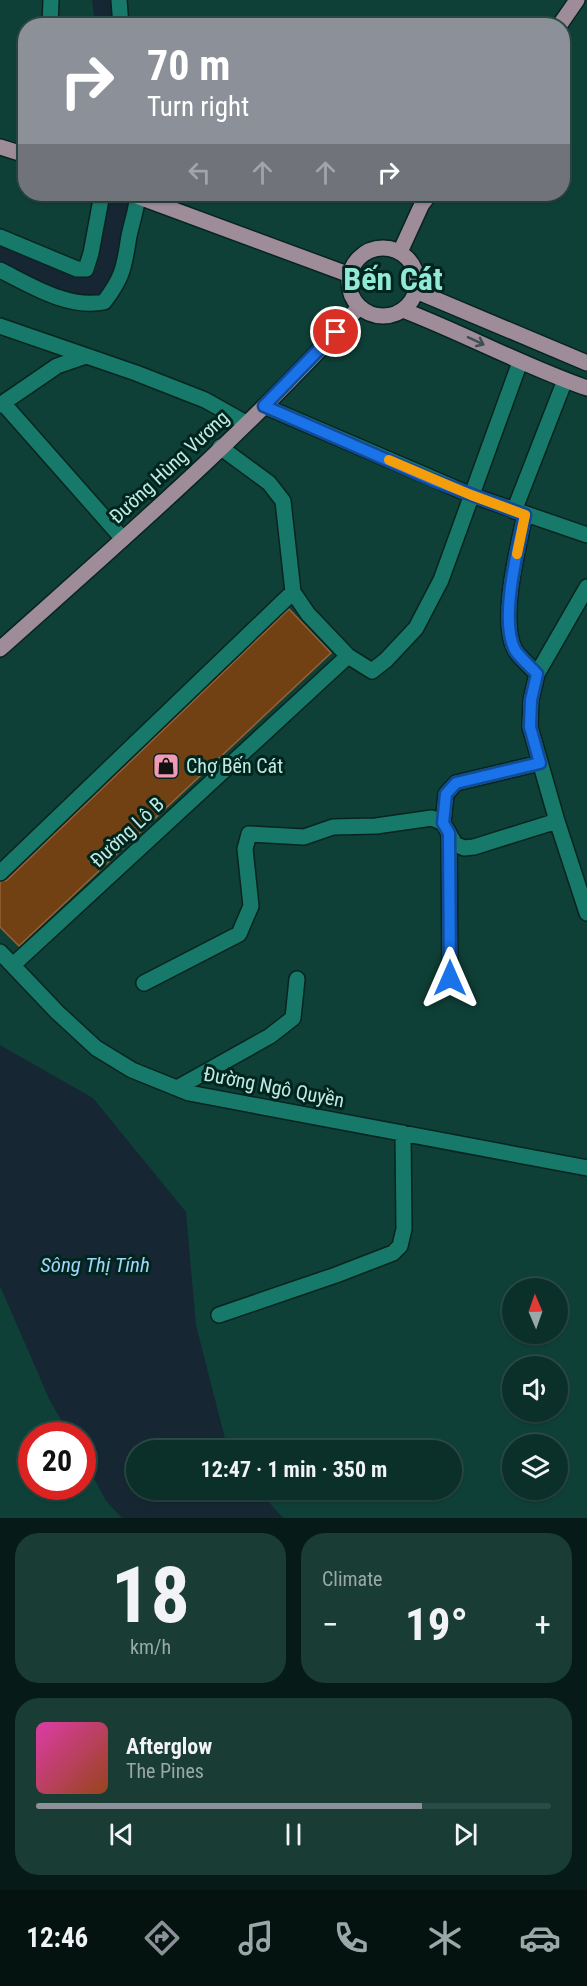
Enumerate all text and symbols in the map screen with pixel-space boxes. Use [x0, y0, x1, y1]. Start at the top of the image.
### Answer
text: 70 m [147, 41, 230, 90]
icon: right [48, 42, 126, 120]
text: Turn right [147, 91, 249, 123]
icon: left [183, 156, 216, 189]
icon: ahead [246, 156, 279, 189]
icon: ahead [309, 156, 342, 189]
icon: right [372, 156, 405, 189]
district label: Bến Cát [343, 260, 443, 298]
pin [310, 306, 361, 357]
icon: arrive [319, 315, 352, 348]
one-way arrow [466, 336, 484, 348]
street label: Đường Hùng Vương [104, 405, 234, 529]
shop icon: Chợ Bến Cát [151, 751, 181, 781]
place label: Chợ Bến Cát [186, 754, 283, 778]
street label: Đường Lô B [85, 792, 169, 872]
position arrow [418, 946, 482, 1010]
street label: Đường Ngô Quyền [202, 1062, 346, 1112]
water label: Sông Thị Tính [40, 1253, 150, 1277]
north arrow [502, 1278, 568, 1344]
map controls [502, 1278, 568, 1500]
button: sound [502, 1356, 568, 1422]
speed limit sign: 20 [18, 1422, 96, 1500]
button: layers [502, 1434, 568, 1500]
text: 12:47 · 1 min · 350 m [201, 1457, 387, 1482]
text: 18 [111, 1550, 190, 1641]
text: Climate [322, 1567, 382, 1591]
text: 19° [405, 1598, 468, 1651]
text: − [322, 1605, 339, 1644]
text: + [535, 1605, 551, 1644]
text: km/h [130, 1635, 171, 1659]
text: Afterglow [126, 1734, 212, 1759]
text: The Pines [126, 1759, 204, 1783]
icon: previous [105, 1818, 138, 1851]
icon: pause [277, 1818, 310, 1851]
icon: next [449, 1818, 482, 1851]
icon: directions [141, 1917, 183, 1959]
icon: music [235, 1917, 277, 1959]
icon: phone [330, 1917, 372, 1959]
icon: climate [424, 1917, 466, 1959]
icon: car [519, 1917, 561, 1959]
text: 12:46 [26, 1922, 88, 1954]

